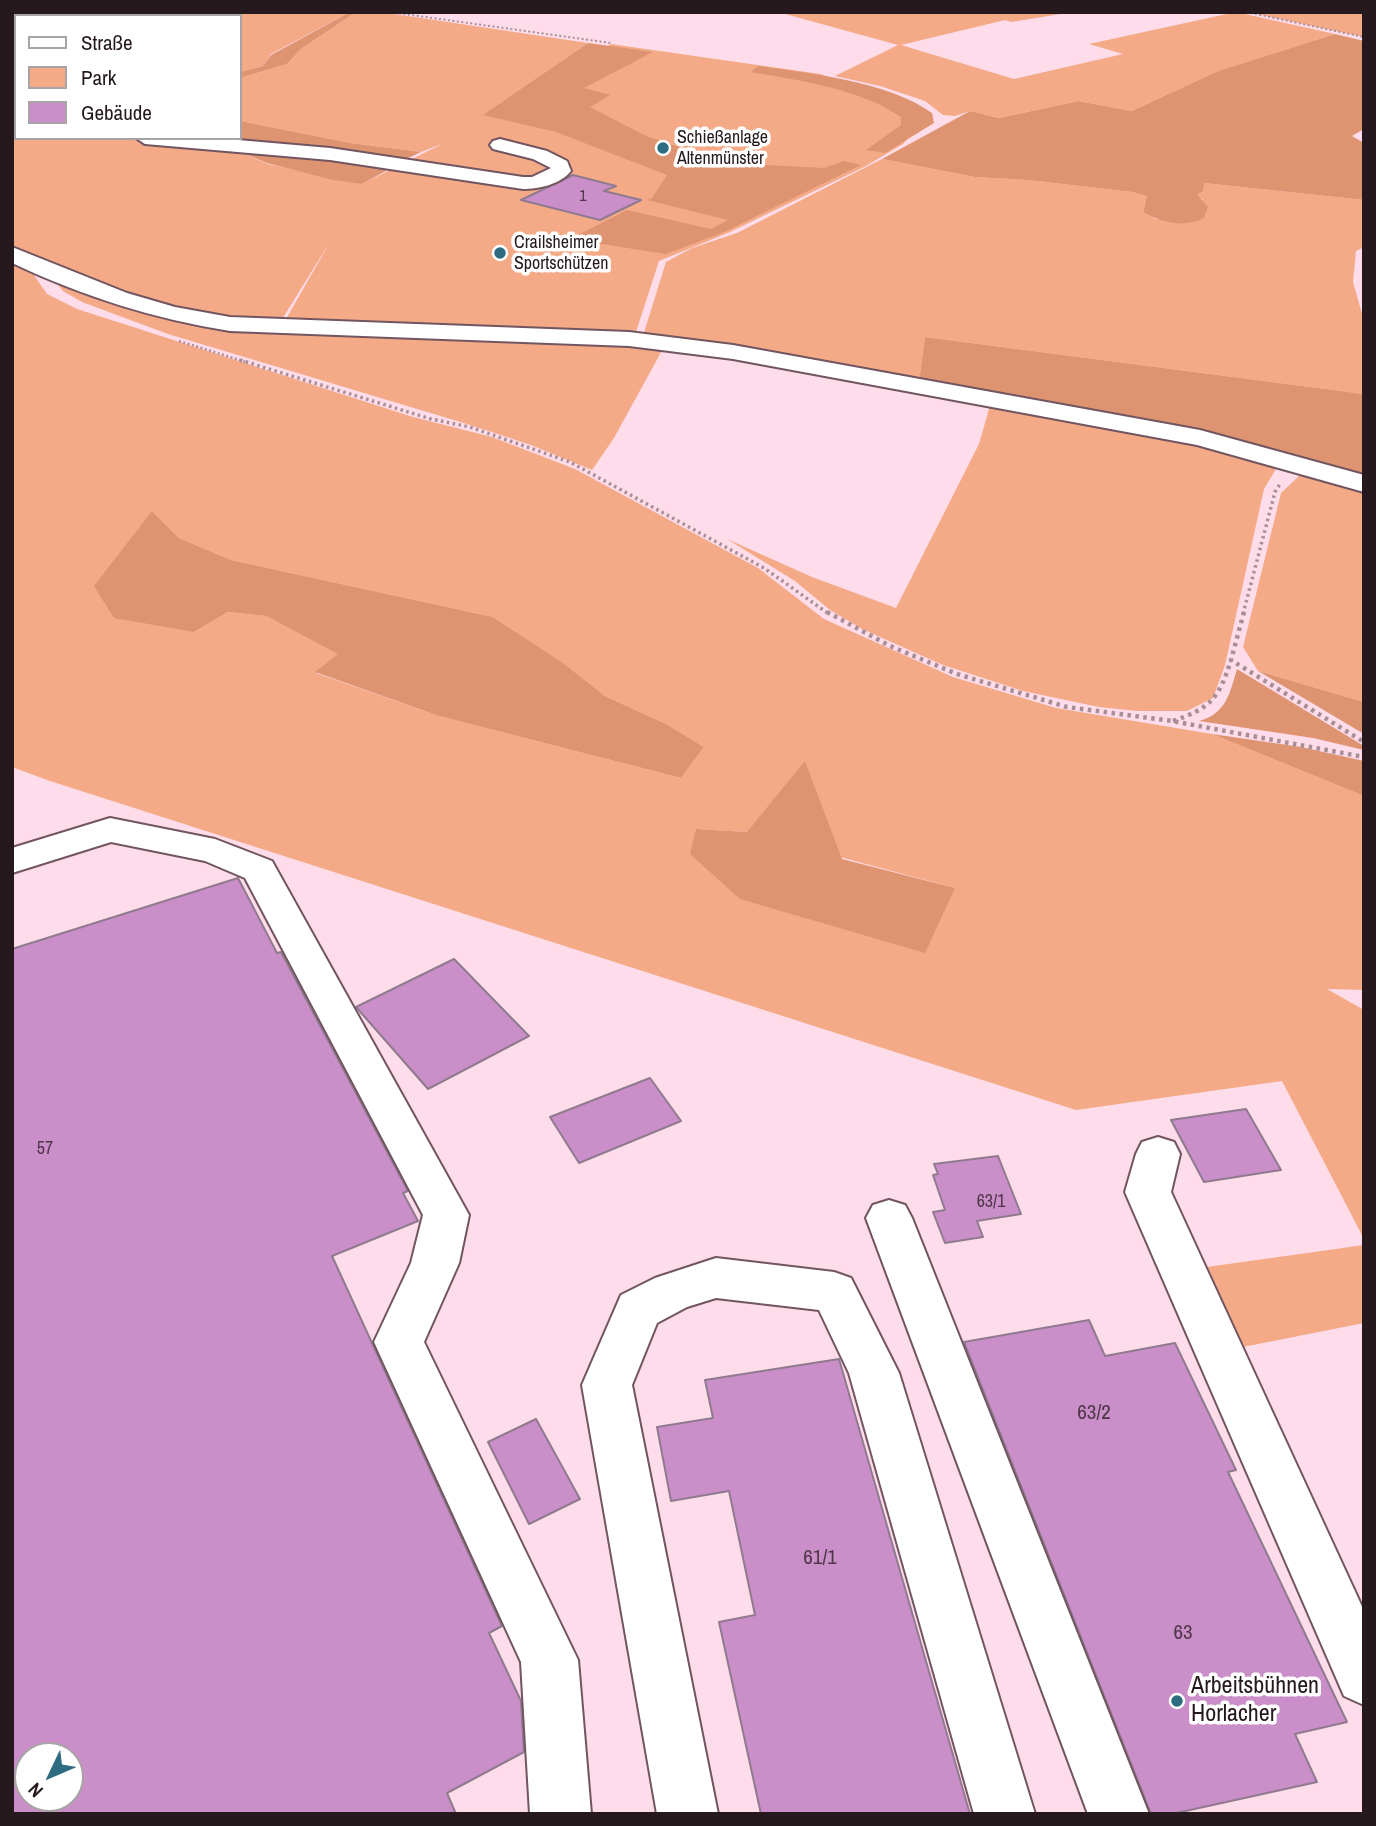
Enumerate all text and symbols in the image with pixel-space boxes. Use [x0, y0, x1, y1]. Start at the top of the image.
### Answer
legend [14, 14, 242, 140]
text: Straße [81, 28, 133, 57]
text: Park [81, 63, 116, 92]
text: Gebäude [81, 98, 152, 127]
place label: Schießanlage Altenmünster [677, 127, 768, 170]
marker: Schießanlage Altenmünster [655, 140, 671, 156]
house number: 1 [579, 187, 587, 207]
place label: Crailsheimer Sportschützen [514, 232, 608, 274]
marker: Crailsheimer Sportschützen [492, 245, 508, 261]
house number: 57 [37, 1138, 53, 1160]
house number: 63/1 [977, 1191, 1005, 1213]
house number: 63/2 [1077, 1400, 1111, 1426]
house number: 61/1 [803, 1545, 837, 1571]
house number: 63 [1173, 1620, 1193, 1646]
place label: Arbeitsbühnen Horlacher [1191, 1673, 1319, 1729]
marker: Arbeitsbühnen Horlacher [1169, 1693, 1185, 1709]
north arrow [14, 1742, 84, 1812]
text: N [22, 1777, 49, 1803]

